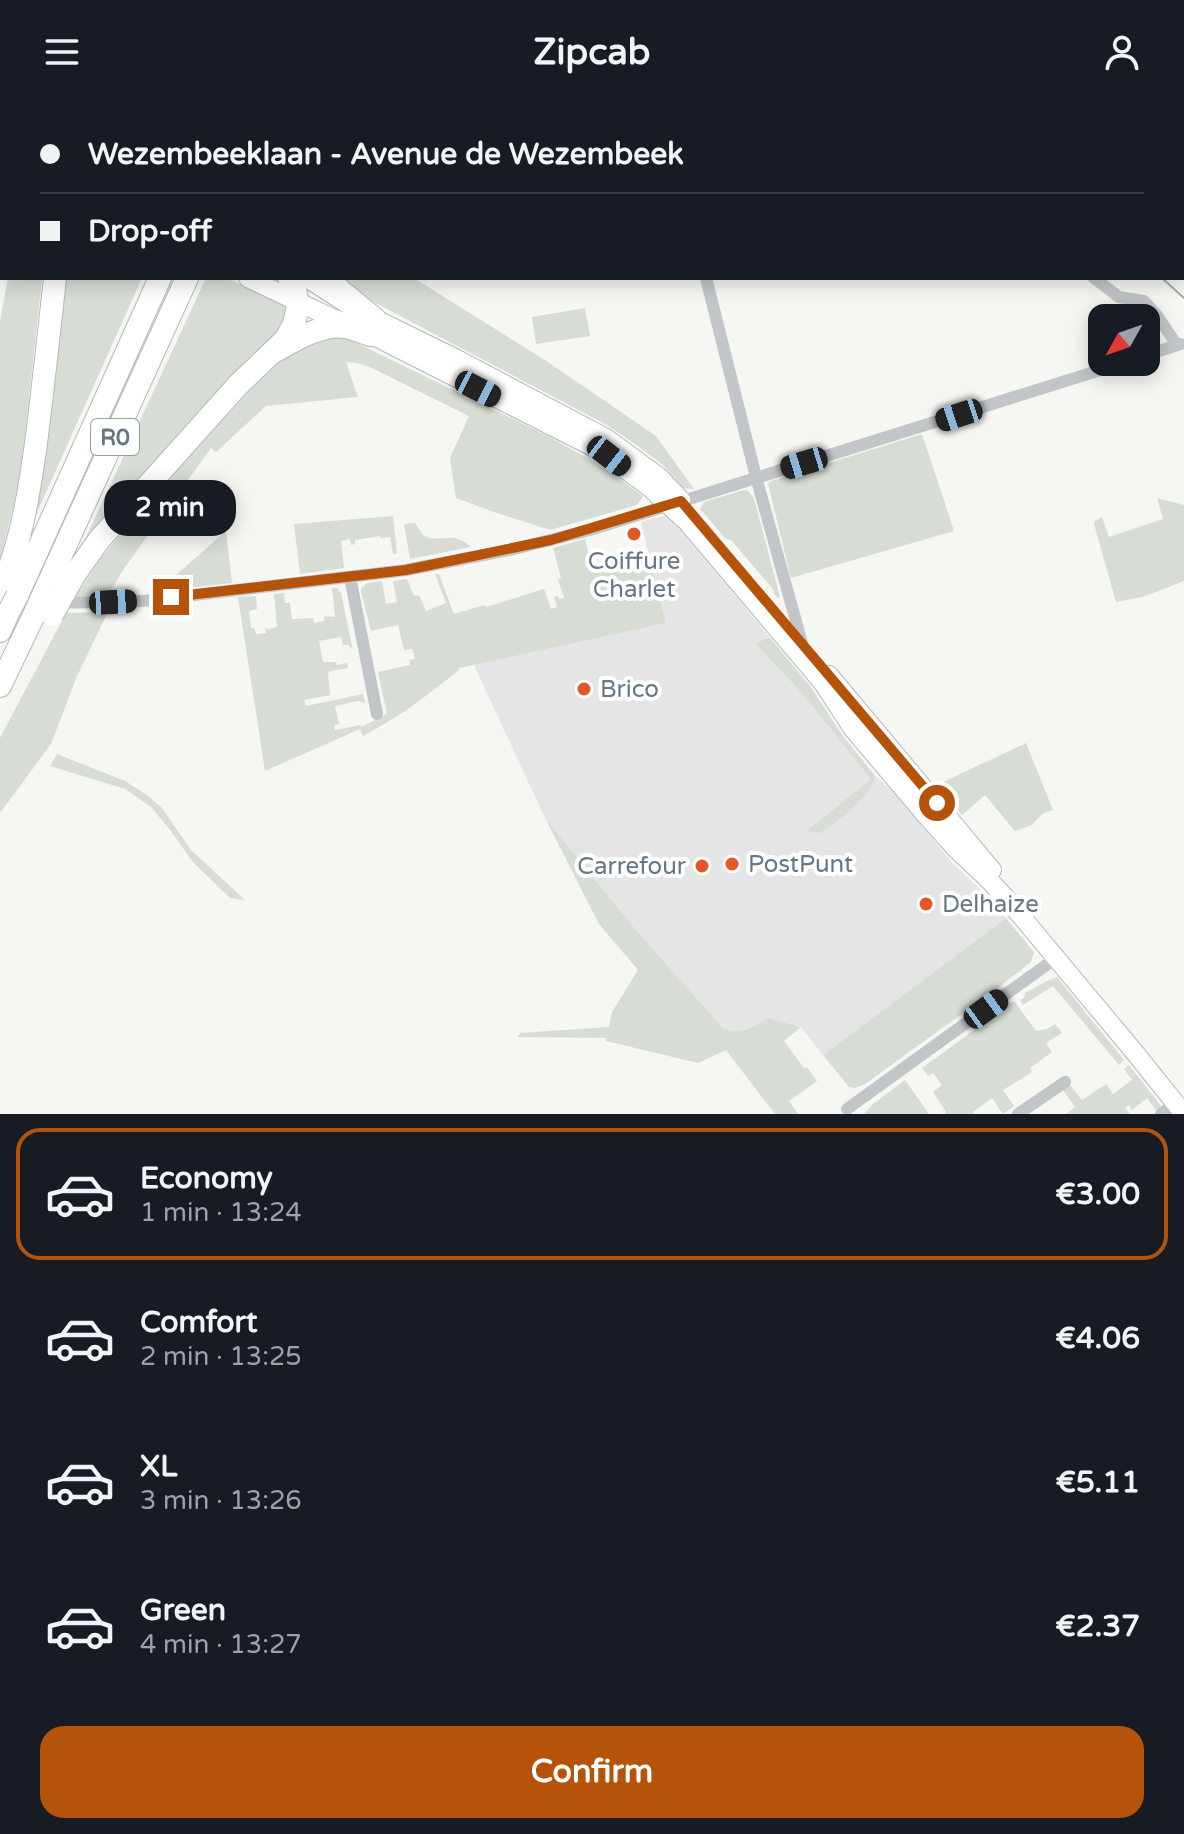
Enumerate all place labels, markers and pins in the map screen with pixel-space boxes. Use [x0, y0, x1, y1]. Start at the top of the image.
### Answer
marker: Coiffure Charlet [625, 525, 643, 543]
place label: Coiffure Charlet [588, 547, 680, 604]
place label: Brico [600, 675, 659, 704]
marker: Brico [575, 680, 593, 698]
place label: PostPunt [748, 850, 853, 879]
place label: Carrefour [577, 852, 687, 881]
marker: PostPunt [723, 855, 741, 873]
marker: Carrefour [693, 857, 711, 875]
place label: Delhaize [942, 890, 1039, 919]
marker: Delhaize [917, 895, 935, 913]

